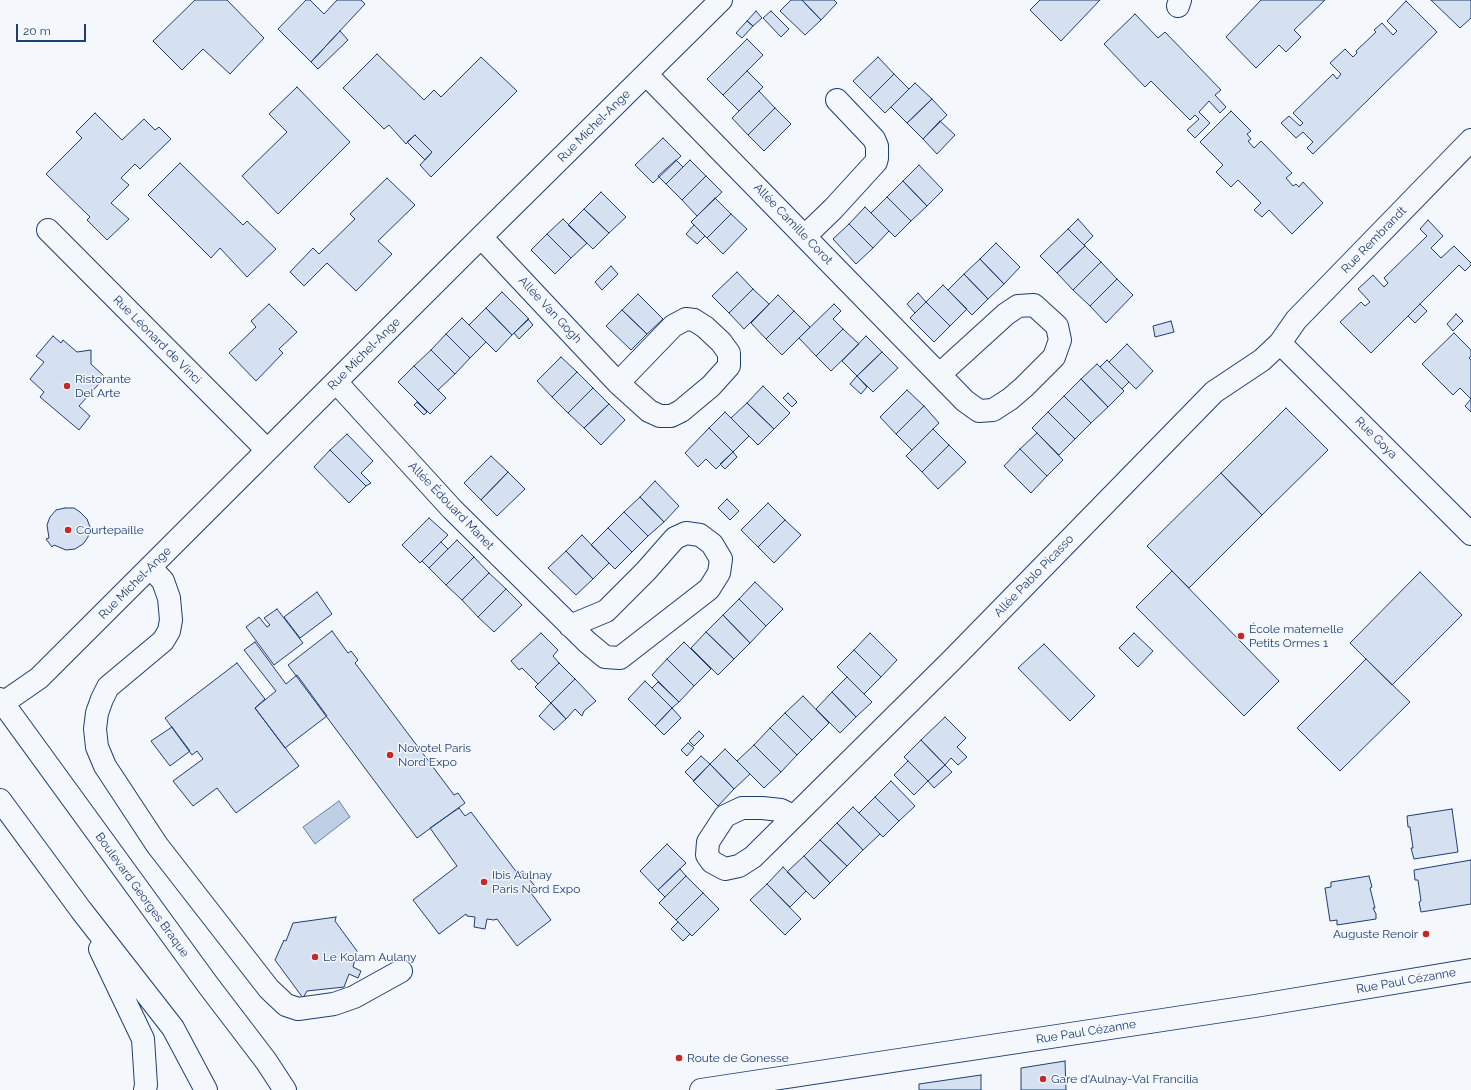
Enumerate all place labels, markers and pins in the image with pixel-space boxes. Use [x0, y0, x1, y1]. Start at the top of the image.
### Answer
place label: Ristorante Del Arte [75, 372, 131, 400]
marker: Ristorante Del Arte [62, 381, 72, 391]
place label: Courtepaille [76, 523, 144, 537]
marker: Courtepaille [63, 525, 73, 535]
place label: École maternelle Petits Ormes 1 [1249, 622, 1343, 650]
marker: École maternelle Petits Ormes 1 [1236, 631, 1246, 641]
place label: Novotel Paris Nord Expo [398, 741, 471, 769]
marker: Novotel Paris Nord Expo [385, 750, 395, 760]
place label: Ibis Aulnay Paris Nord Expo [492, 868, 580, 896]
marker: Ibis Aulnay Paris Nord Expo [479, 877, 489, 887]
place label: Auguste Renoir [1333, 927, 1418, 941]
marker: Auguste Renoir [1421, 929, 1431, 939]
place label: Le Kolam Aulany [323, 950, 417, 964]
marker: Le Kolam Aulany [310, 952, 320, 962]
place label: Route de Gonesse [687, 1051, 789, 1065]
marker: Route de Gonesse [674, 1053, 684, 1063]
place label: Gare d'Aulnay-Val Francilia [1051, 1072, 1198, 1086]
marker: Gare d'Aulnay-Val Francilia [1038, 1074, 1048, 1084]

